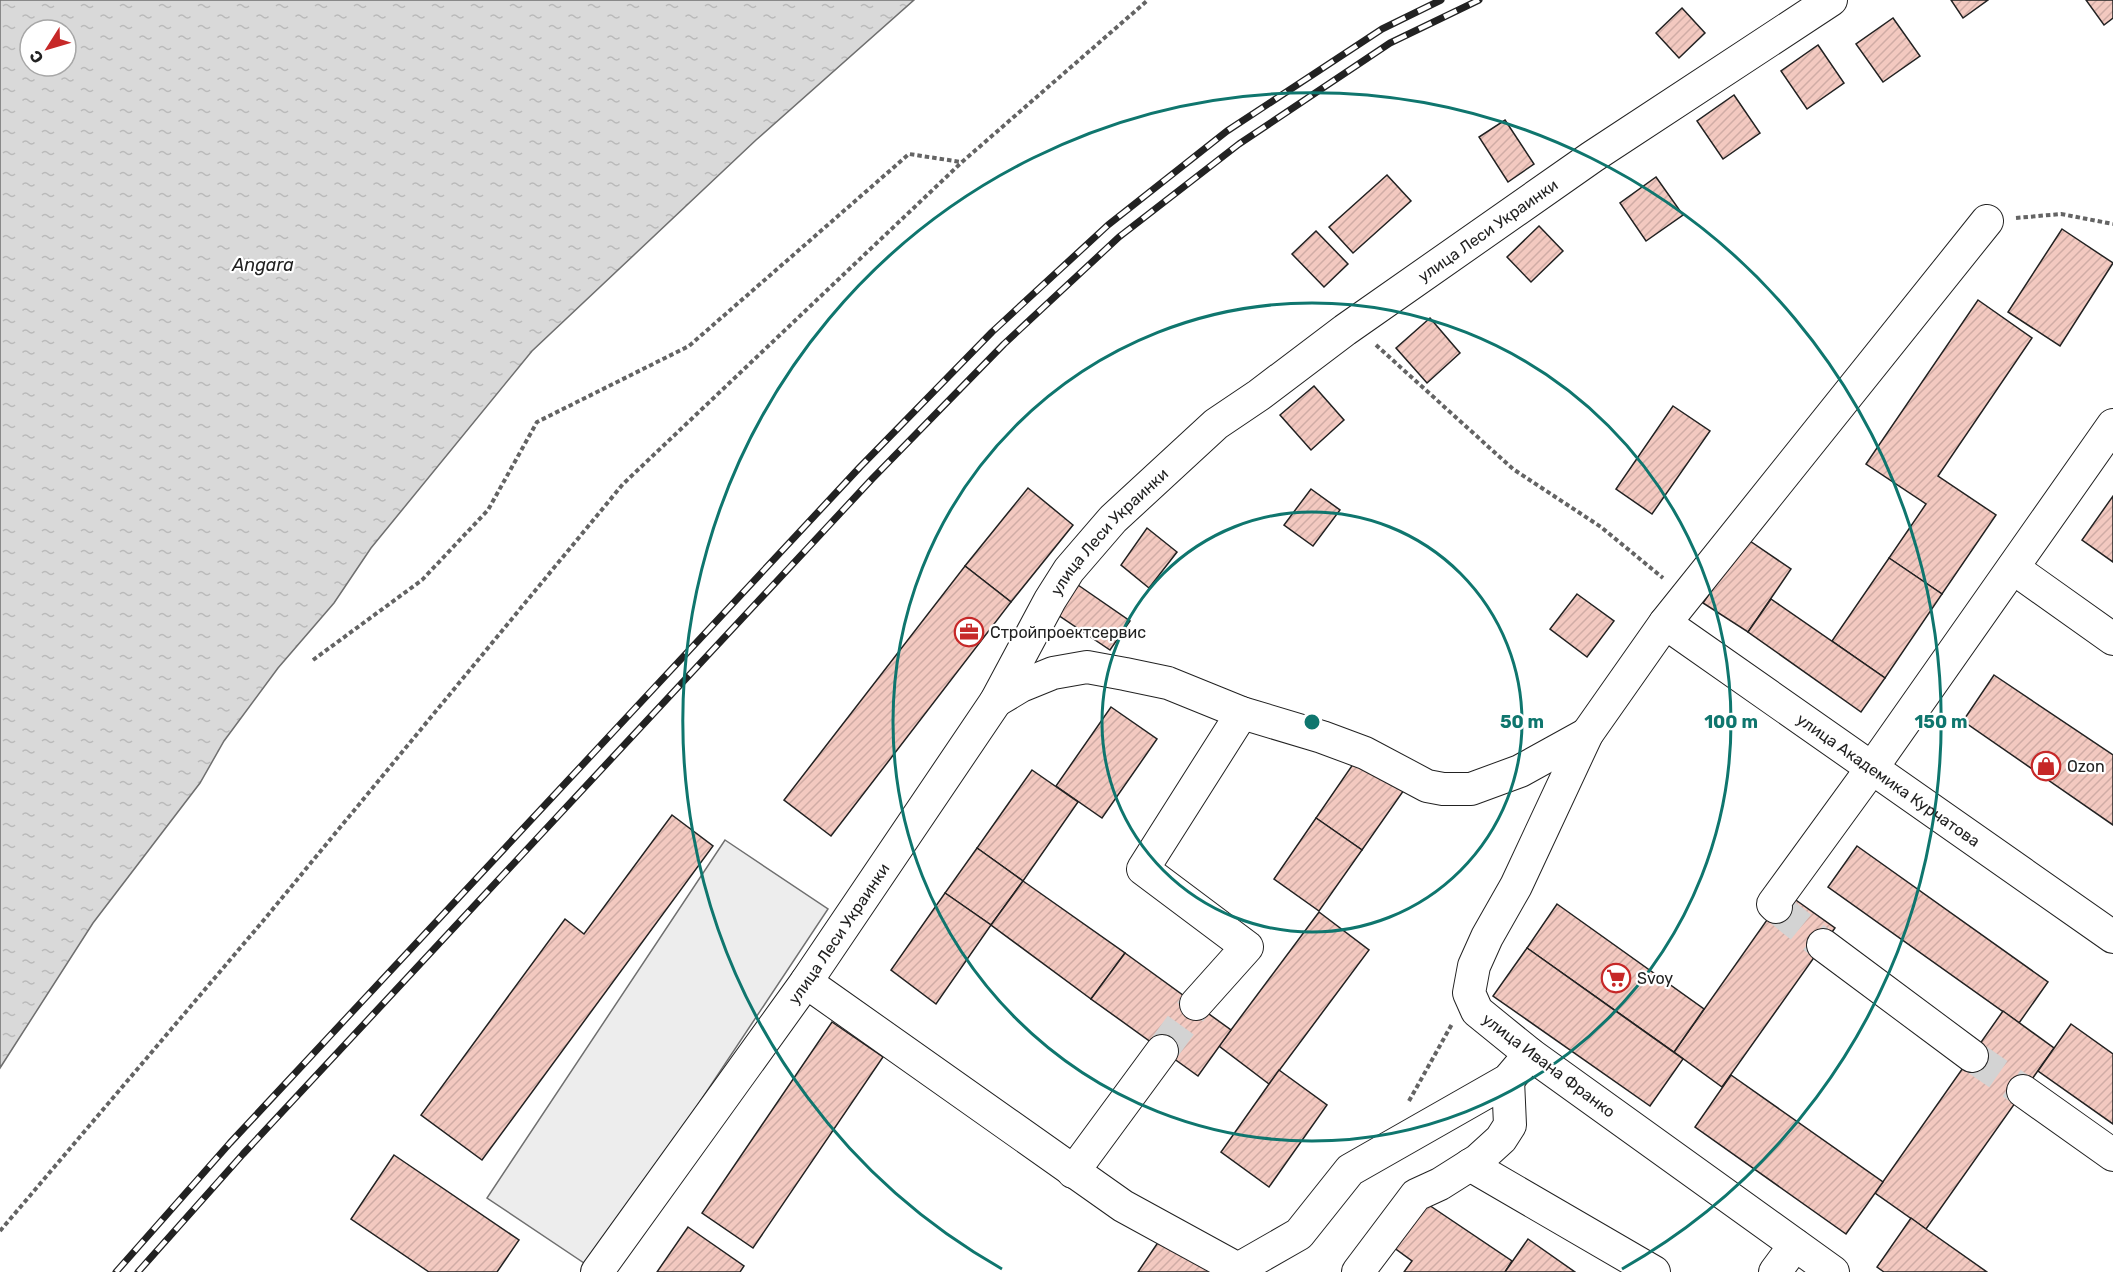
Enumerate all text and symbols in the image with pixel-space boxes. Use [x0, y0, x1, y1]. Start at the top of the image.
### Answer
north arrow [18, 18, 78, 78]
text: С [25, 47, 47, 67]
street label: улица Леси Украинки [1414, 175, 1561, 286]
water label: Angara [231, 254, 294, 276]
street label: улица Леси Украинки [1046, 464, 1172, 599]
office icon: Стройпроектсервис [953, 616, 985, 648]
place label: Стройпроектсервис [990, 623, 1146, 642]
street label: улица Академика Курчатова [1793, 709, 1984, 851]
text: 50 m [1500, 711, 1544, 733]
text: 100 m [1704, 711, 1758, 733]
text: 150 m [1914, 711, 1968, 733]
centre of rings [1302, 712, 1322, 732]
shop icon: Ozon [2030, 750, 2062, 782]
place label: Ozon [2067, 757, 2105, 776]
street label: улица Леси Украинки [784, 860, 894, 1008]
supermarket icon: Svoy [1600, 962, 1632, 994]
place label: Svoy [1637, 969, 1673, 988]
street label: улица Ивана Франко [1479, 1009, 1619, 1122]

